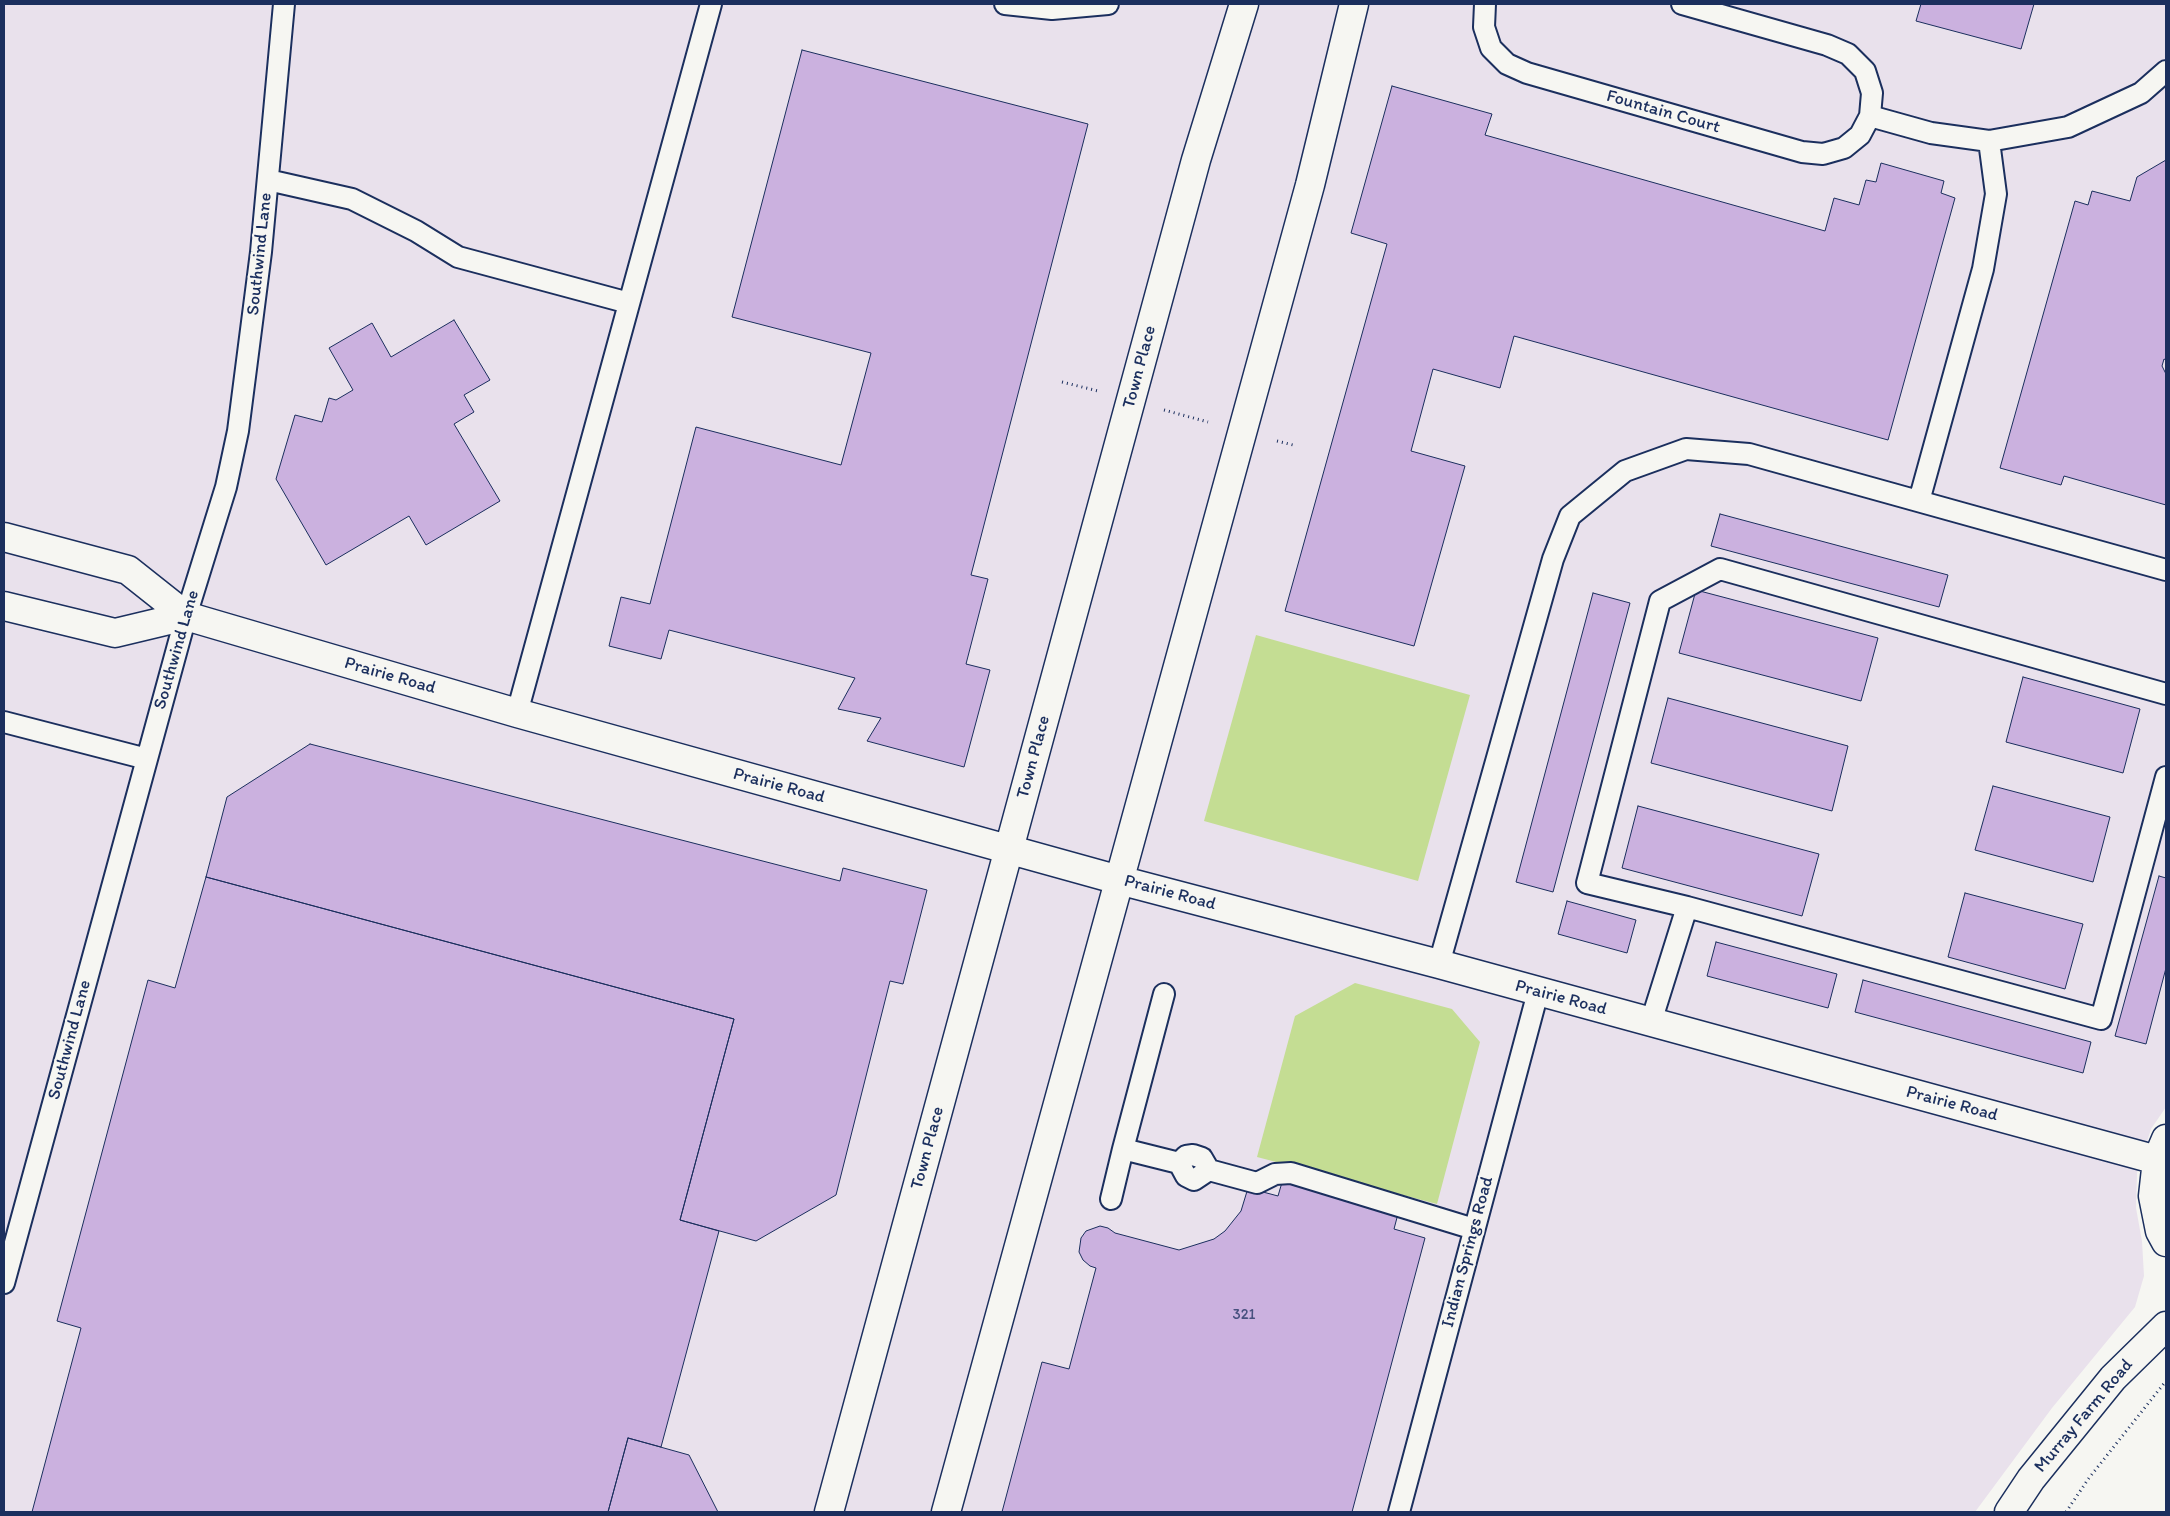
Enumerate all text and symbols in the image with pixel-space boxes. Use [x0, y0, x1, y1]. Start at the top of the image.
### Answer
street label: Fountain Court [1604, 85, 1722, 139]
street label: Southwind Lane [243, 192, 277, 316]
street label: Town Place [1119, 323, 1161, 411]
street label: Southwind Lane [150, 588, 204, 712]
street label: Prairie Road [342, 653, 438, 699]
street label: Town Place [1013, 713, 1055, 801]
street label: Prairie Road [731, 763, 827, 809]
street label: Prairie Road [1122, 870, 1218, 916]
street label: Prairie Road [1513, 975, 1609, 1021]
street label: Southwind Lane [44, 978, 96, 1102]
street label: Prairie Road [1904, 1081, 2000, 1127]
street label: Town Place [907, 1104, 949, 1192]
street label: Indian Springs Road [1437, 1174, 1499, 1330]
house number: 321 [1232, 1306, 1256, 1324]
street label: Murray Farm Road [2030, 1355, 2138, 1477]

